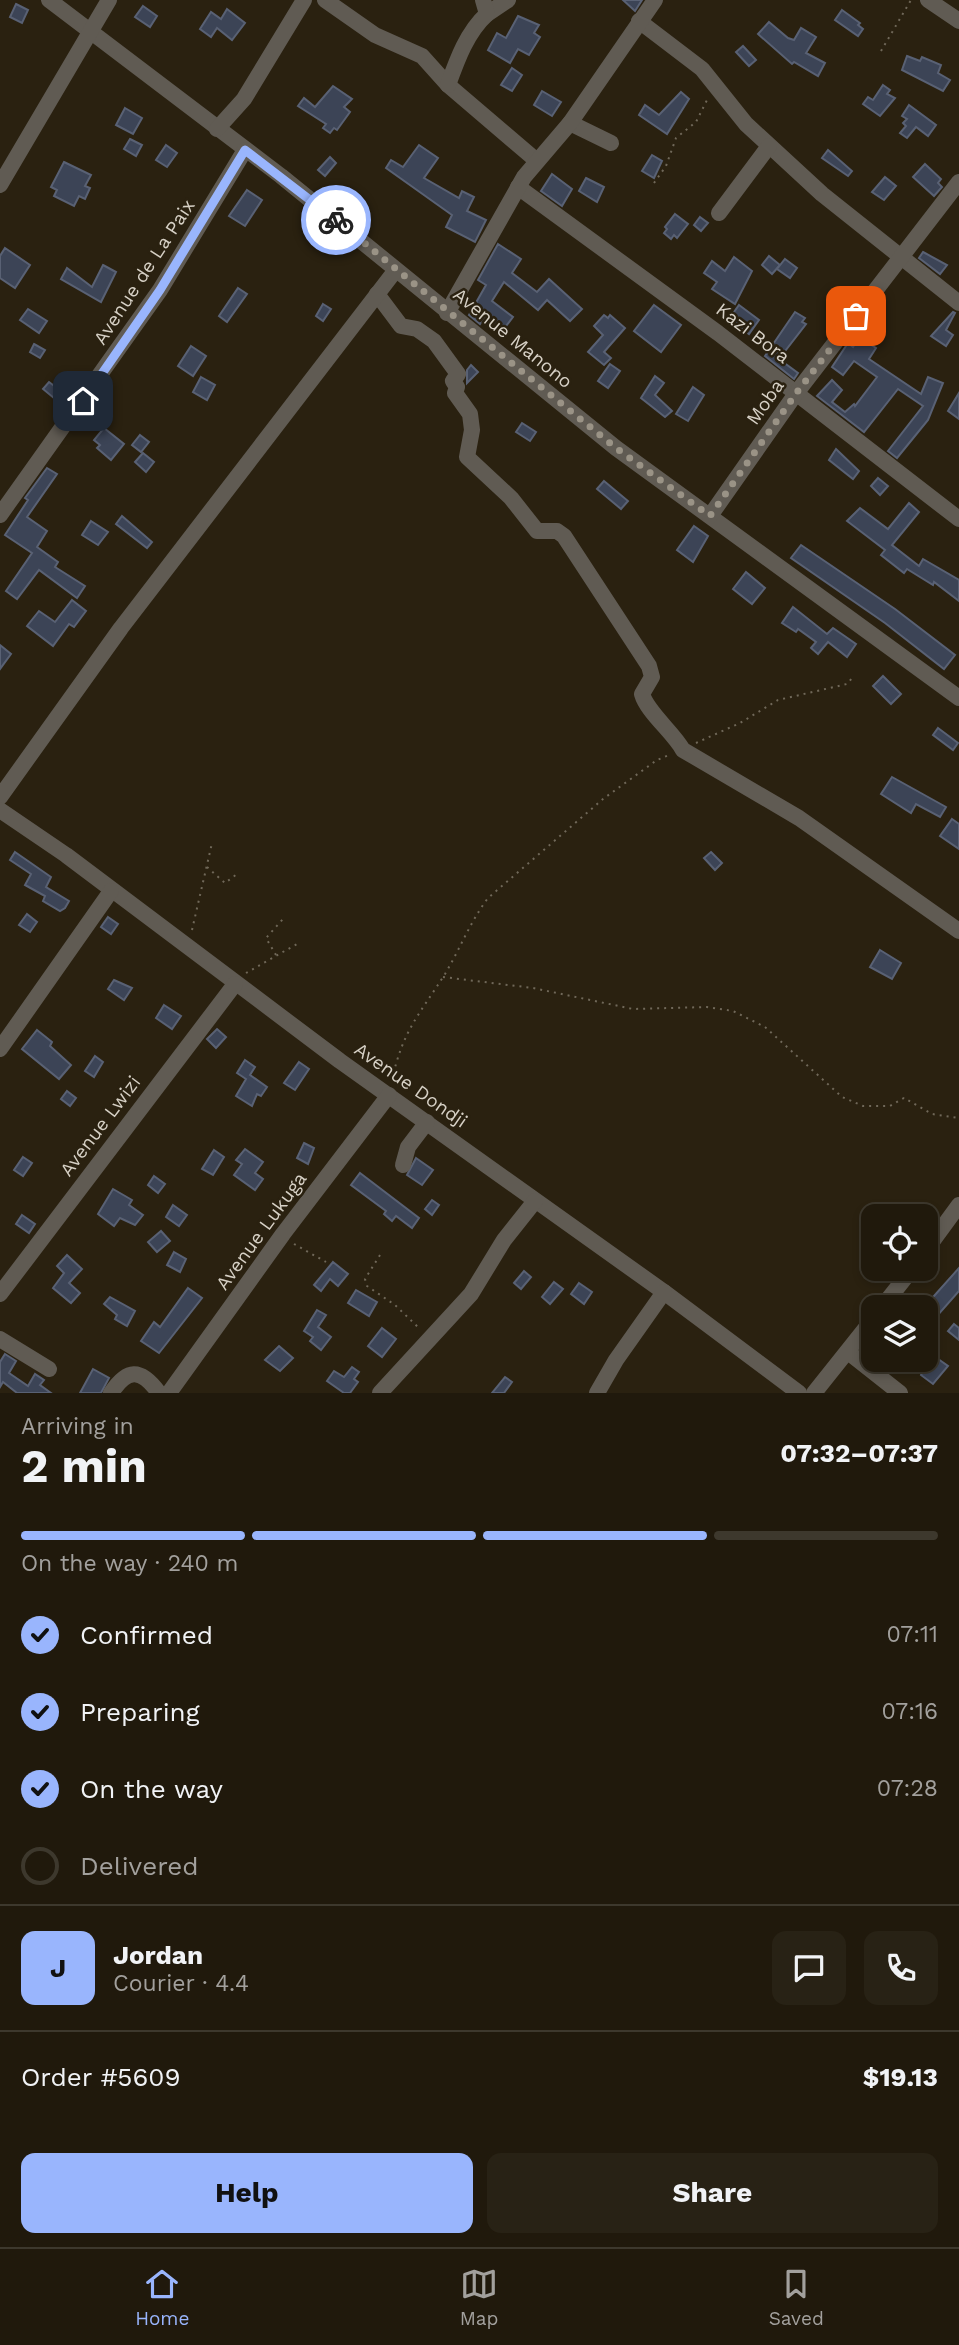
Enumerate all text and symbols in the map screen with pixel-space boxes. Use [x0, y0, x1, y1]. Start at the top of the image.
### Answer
courier [301, 185, 371, 255]
street label: Avenue de La Paix [88, 195, 200, 349]
icon: bike [317, 201, 355, 239]
street label: Avenue Manono [449, 283, 577, 393]
pin [826, 286, 886, 346]
icon: bag [837, 297, 875, 335]
street label: Kazi Bora [711, 298, 795, 368]
pin [53, 371, 113, 431]
street label: Moba [741, 375, 789, 429]
icon: home [64, 382, 102, 420]
street label: Avenue Dondji [350, 1038, 472, 1132]
street label: Avenue Lwizi [55, 1071, 145, 1181]
street label: Avenue Lukuga [211, 1167, 312, 1294]
map controls [861, 1204, 938, 1372]
button: locate [861, 1204, 938, 1281]
button: layers [861, 1295, 938, 1372]
text: Arriving in [21, 1413, 134, 1440]
text: 07:32–07:37 [780, 1438, 938, 1468]
text: 2 min [21, 1439, 147, 1493]
text: On the way · 240 m [21, 1550, 239, 1577]
icon: check [21, 1616, 59, 1654]
text: Confirmed [80, 1620, 213, 1650]
text: 07:11 [887, 1621, 938, 1648]
icon: check [21, 1693, 59, 1731]
text: Preparing [80, 1697, 200, 1727]
text: 07:16 [881, 1698, 938, 1725]
icon: check [21, 1770, 59, 1808]
text: On the way [80, 1774, 223, 1804]
text: 07:28 [877, 1775, 938, 1802]
text: Delivered [80, 1851, 199, 1881]
button: chat [772, 1931, 846, 2005]
button: phone [864, 1931, 938, 2005]
text: Jordan [113, 1940, 203, 1970]
text: J [50, 1953, 66, 1983]
text: Courier · 4.4 [113, 1970, 249, 1997]
text: Order #5609 [21, 2062, 180, 2092]
text: $19.13 [863, 2062, 938, 2092]
button: Help [21, 2153, 473, 2233]
button: Share [487, 2153, 938, 2233]
tab: Home [135, 2265, 189, 2330]
tab: Map [460, 2265, 498, 2330]
tab: Saved [769, 2265, 824, 2330]

